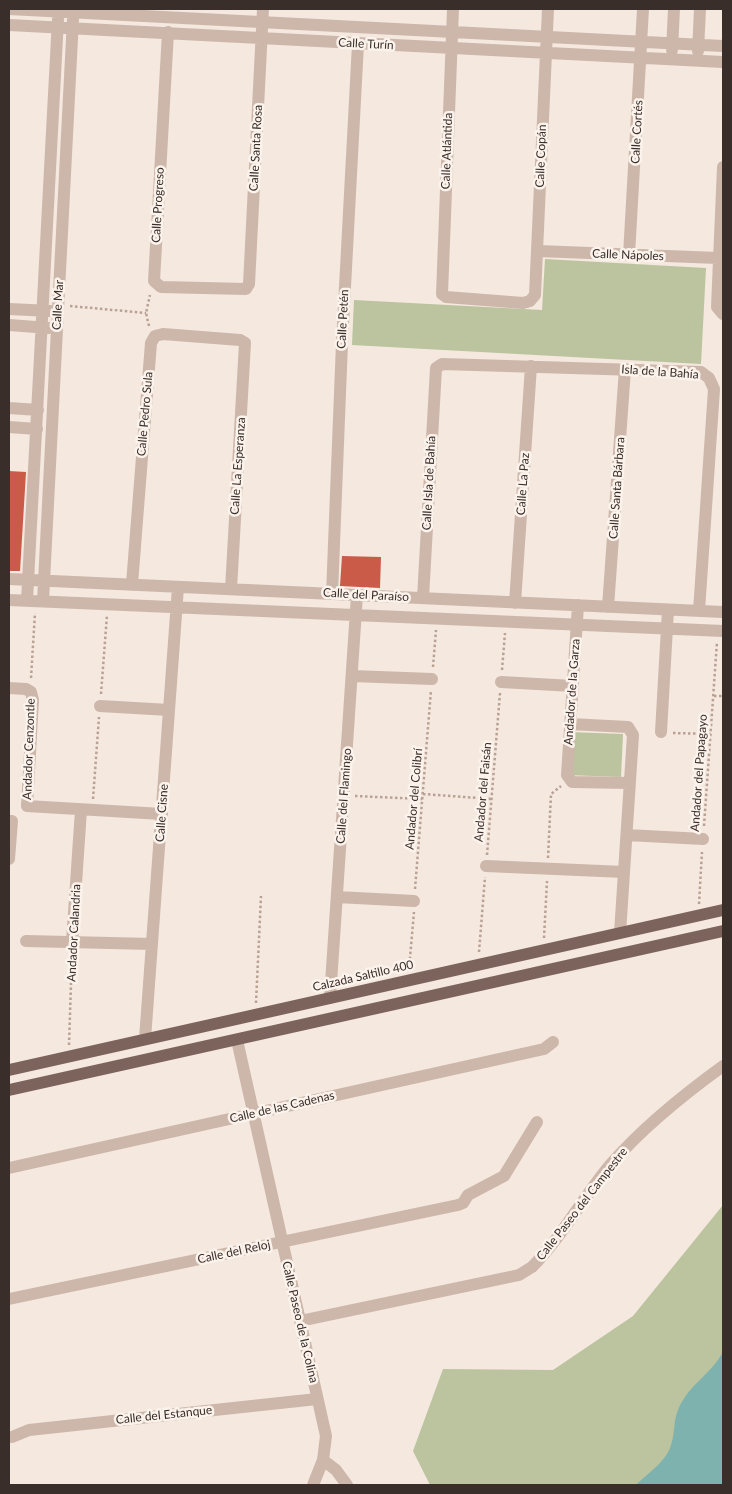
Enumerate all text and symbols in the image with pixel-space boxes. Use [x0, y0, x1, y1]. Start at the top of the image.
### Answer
street label: Calle Turín [338, 35, 394, 53]
street label: Calle Cortés [628, 100, 646, 164]
street label: Calle Santa Rosa [247, 104, 265, 192]
street label: Calle Atlántida [438, 112, 456, 190]
street label: Calle Copán [533, 124, 549, 188]
street label: Calle Progreso [149, 167, 167, 243]
street label: Calle Nápoles [592, 247, 664, 263]
street label: Calle Mar [49, 279, 67, 331]
street label: Calle Petén [334, 289, 352, 349]
street label: Isla de la Bahía [621, 362, 699, 382]
street label: Calle Pedro Sula [134, 371, 156, 457]
street label: Calle La Esperanza [227, 417, 249, 515]
street label: Calle Isla de Bahía [419, 435, 439, 531]
street label: Calle Santa Bárbara [606, 436, 628, 540]
street label: Calle La Paz [514, 452, 532, 516]
street label: Calle del Paraíso [323, 586, 409, 604]
street label: Andador de la Garza [561, 638, 583, 746]
street label: Andador Cenzontle [20, 698, 38, 800]
street label: Andador del Papagayo [688, 714, 710, 832]
street label: Andador del Faisán [471, 742, 495, 842]
street label: Calle del Flamingo [333, 748, 355, 844]
street label: Andador del Colibrí [402, 748, 426, 850]
street label: Calle Cisne [153, 783, 171, 843]
street label: Andador Calandria [64, 884, 84, 982]
street label: Calzada Saltillo 400 [311, 957, 415, 995]
street label: Calle de las Cadenas [228, 1088, 336, 1126]
street label: Calle Paseo del Campestre [533, 1145, 631, 1263]
street label: Calle del Reloj [196, 1237, 272, 1267]
street label: Calle Paseo de la Colina [279, 1260, 321, 1384]
street label: Calle del Estanque [115, 1403, 213, 1427]

